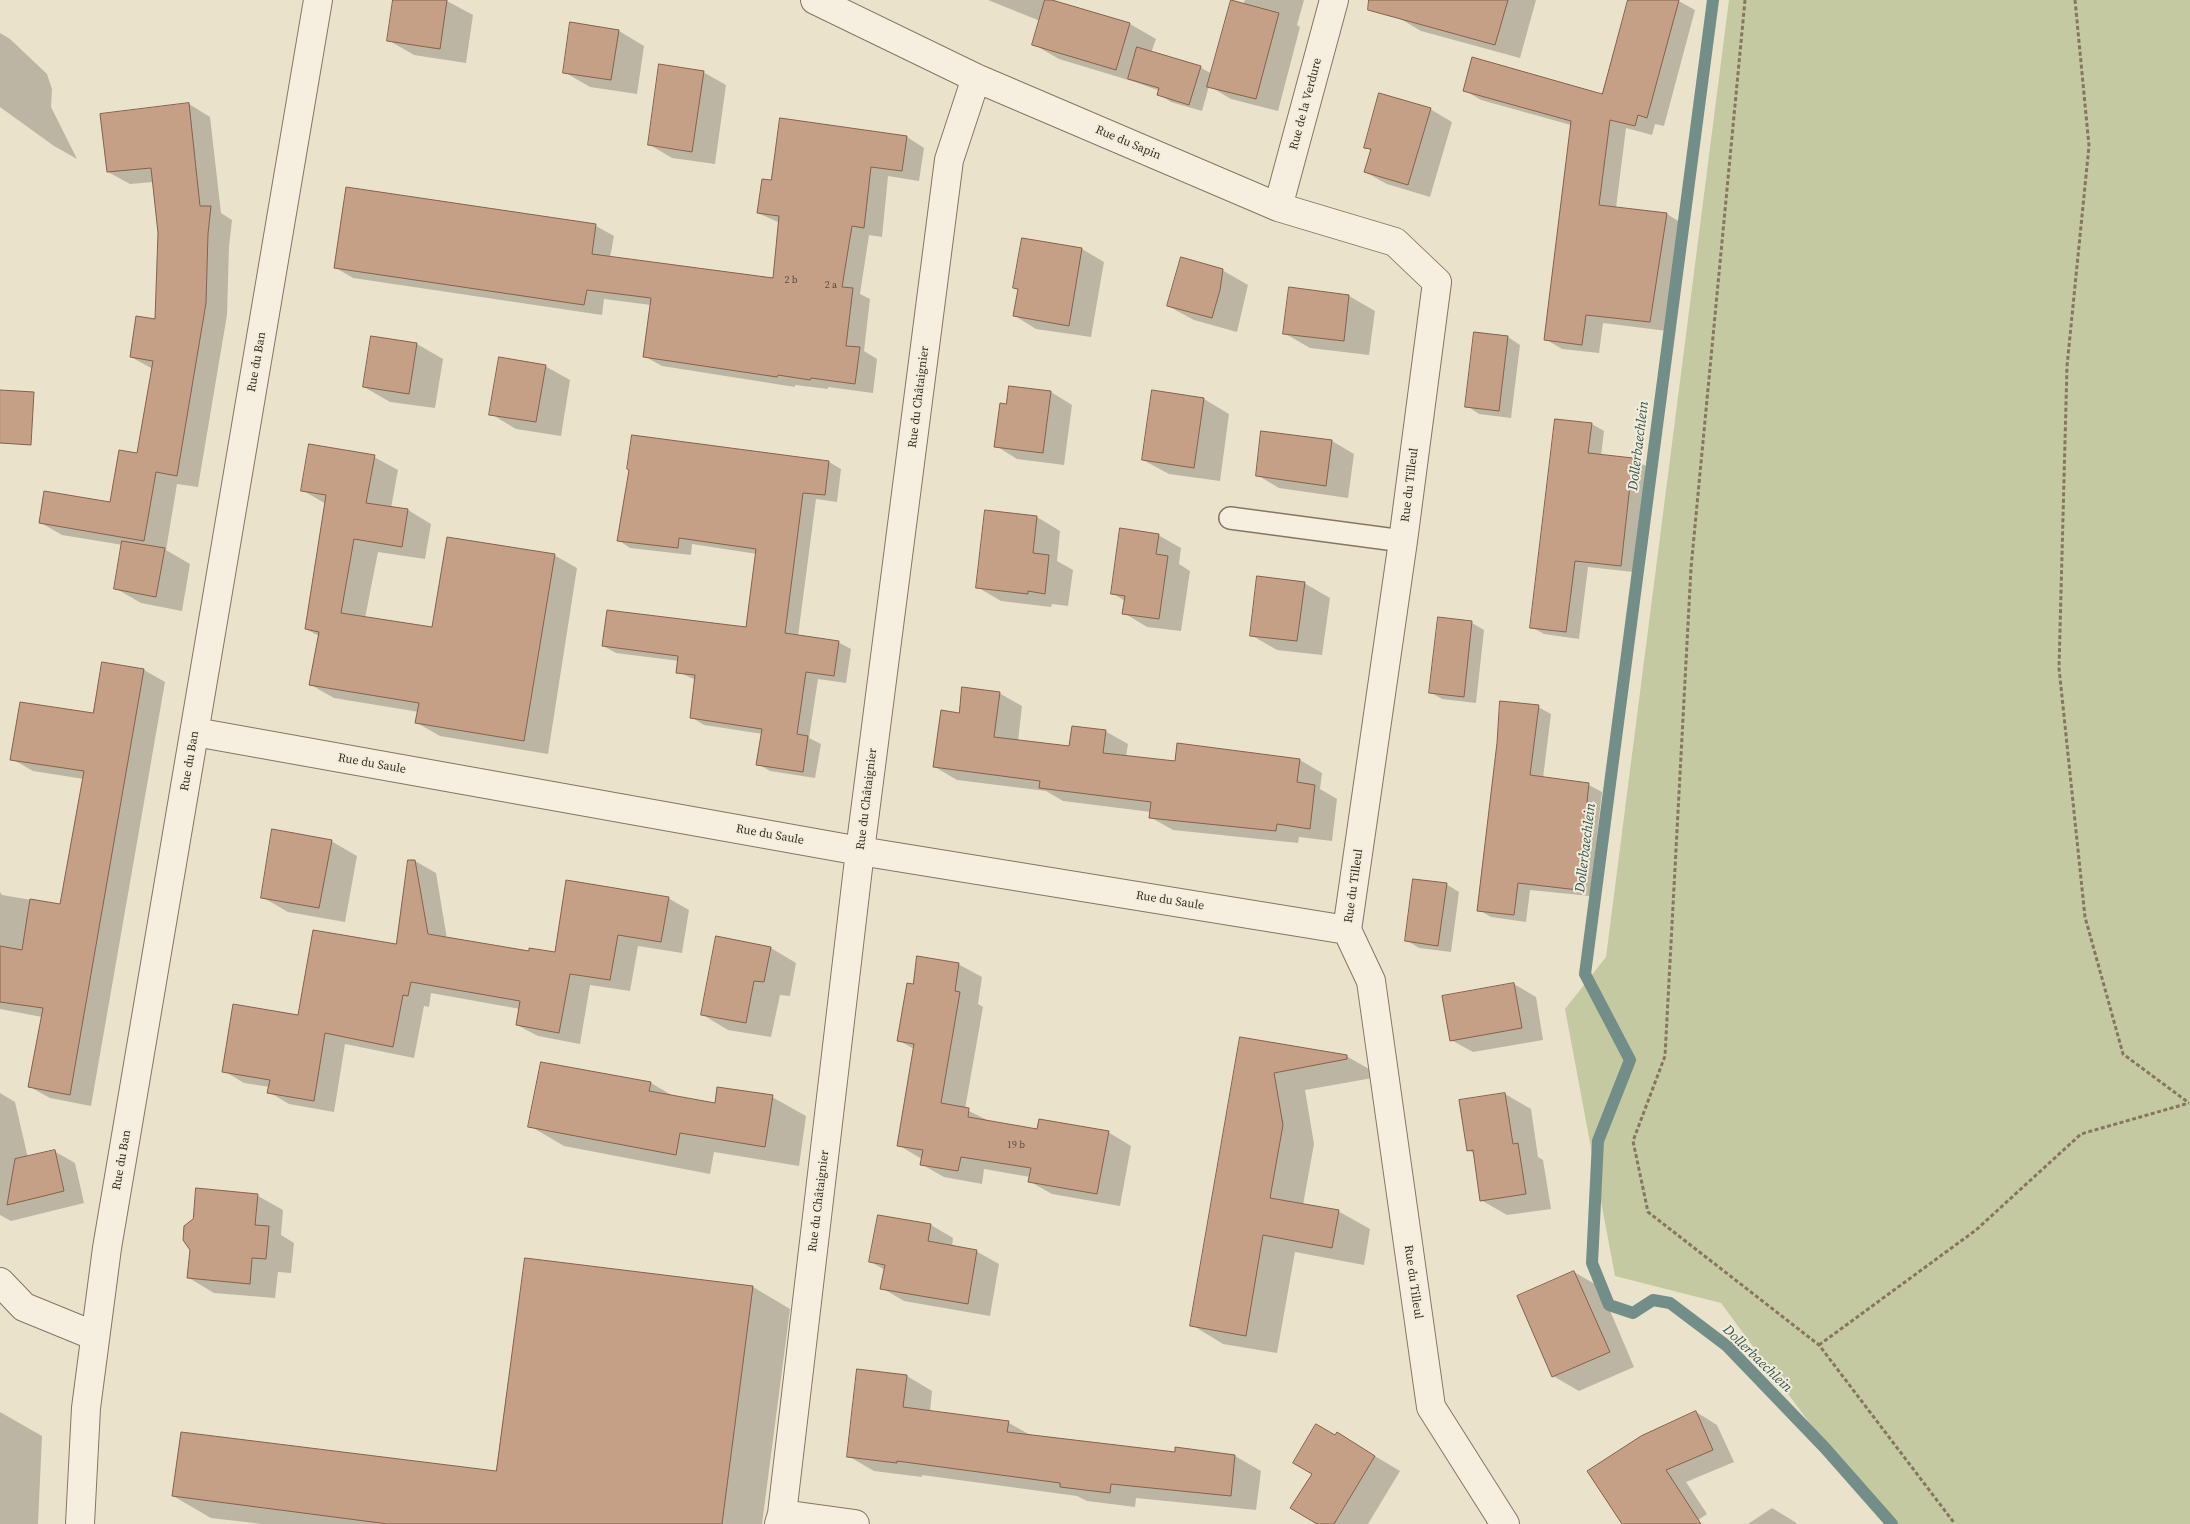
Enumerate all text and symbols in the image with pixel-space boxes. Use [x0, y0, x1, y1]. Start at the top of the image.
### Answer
street label: Rue de la Verdure [1287, 56, 1325, 152]
street label: Rue du Sapin [1093, 123, 1163, 163]
house number: 2 b [784, 274, 798, 286]
house number: 2 a [825, 279, 837, 291]
street label: Rue du Ban [245, 331, 269, 393]
street label: Rue du Châtaignier [906, 345, 932, 449]
water label: Dollerbaechlein [1625, 400, 1653, 492]
street label: Rue du Tilleul [1398, 447, 1422, 523]
street label: Rue du Ban [178, 730, 202, 792]
street label: Rue du Châtaignier [854, 747, 880, 851]
street label: Rue du Saule [337, 751, 407, 777]
water label: Dollerbaechlein [1572, 802, 1600, 894]
street label: Rue du Saule [735, 822, 805, 848]
street label: Rue du Tilleul [1342, 848, 1366, 924]
street label: Rue du Saule [1135, 889, 1205, 913]
street label: Rue du Ban [110, 1129, 134, 1191]
house number: 19 b [1007, 1139, 1025, 1151]
street label: Rue du Châtaignier [806, 1149, 832, 1253]
street label: Rue du Tilleul [1401, 1244, 1425, 1320]
water label: Dollerbaechlein [1719, 1322, 1795, 1396]

